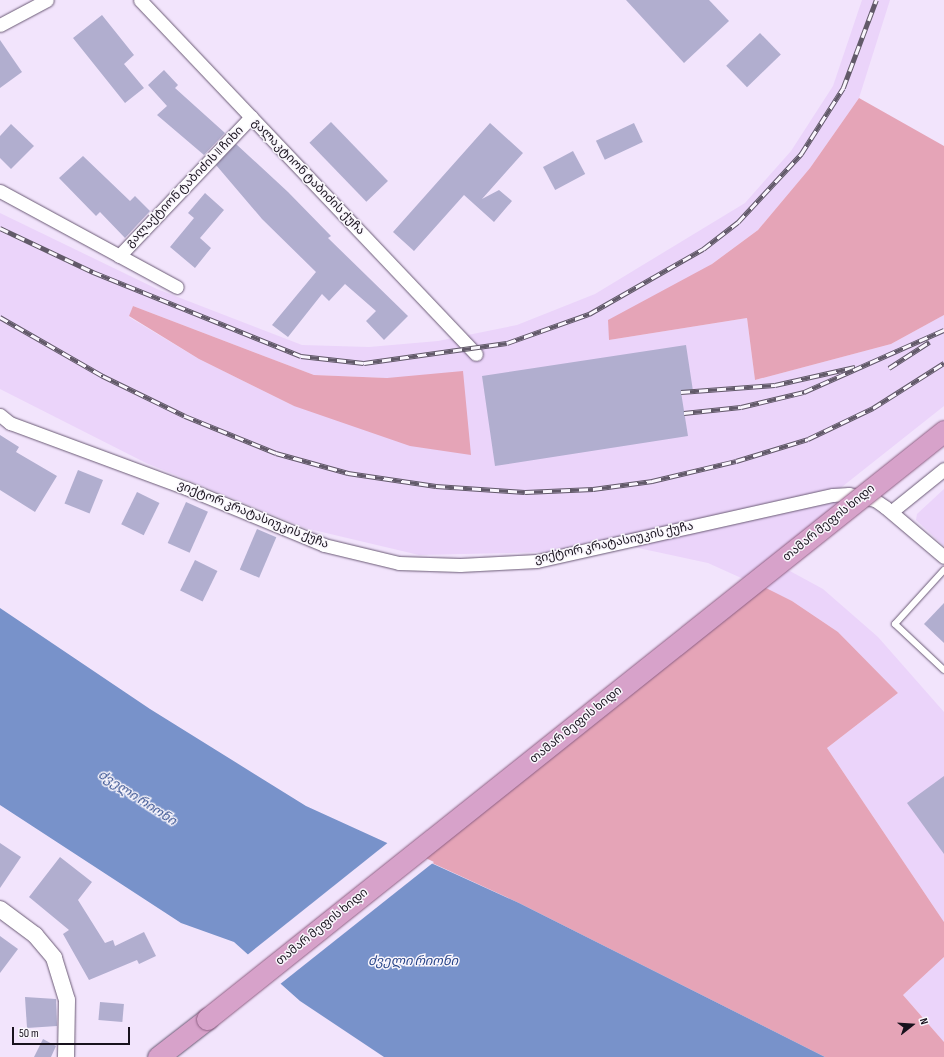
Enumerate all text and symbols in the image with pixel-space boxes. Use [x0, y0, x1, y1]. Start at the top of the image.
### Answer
street label: გალაკტიონ ტაბიძის ქუჩა [249, 116, 367, 238]
street label: გალაქტიონ ტაბიძის II ჩიხი [123, 123, 247, 251]
street label: ვიქტორ კრატასიუკის ქუჩა [175, 478, 331, 552]
street label: თამარ მეფის ხიდი [780, 481, 878, 565]
street label: ვიქტორ კრატასიუკის ქუჩა [533, 519, 695, 567]
street label: თამარ მეფის ხიდი [527, 683, 625, 767]
water label: ძველი რიონი [95, 767, 179, 829]
street label: თამარ მეფის ხიდი [273, 885, 371, 969]
water label: ძველი რიონი [368, 953, 458, 969]
north arrow [892, 1005, 932, 1045]
text: N [917, 1017, 931, 1026]
scale bar [14, 1019, 132, 1045]
text: 50 m [19, 1026, 39, 1041]

